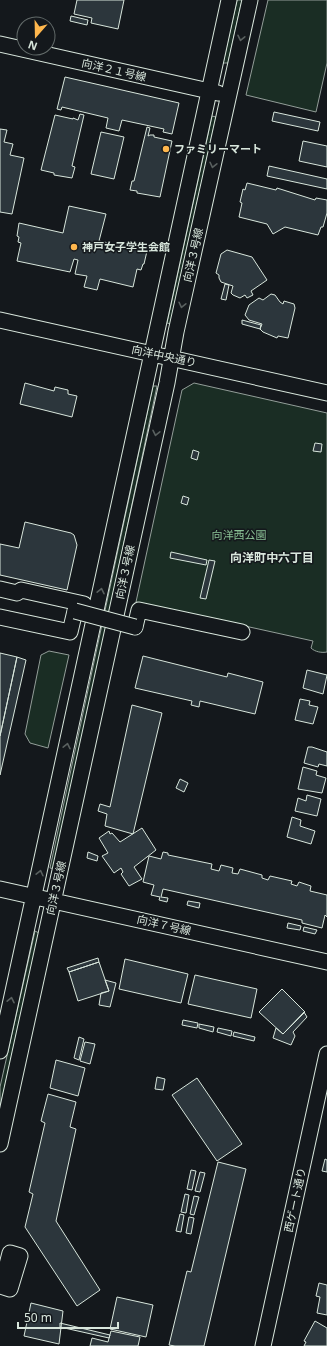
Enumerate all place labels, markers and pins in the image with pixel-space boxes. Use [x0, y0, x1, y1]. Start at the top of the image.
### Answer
place label: ファミリーマート [174, 141, 262, 156]
marker: ファミリーマート [161, 144, 171, 154]
place label: 神戸女子学生会館 [82, 239, 170, 254]
marker: 神戸女子学生会館 [69, 242, 79, 252]

